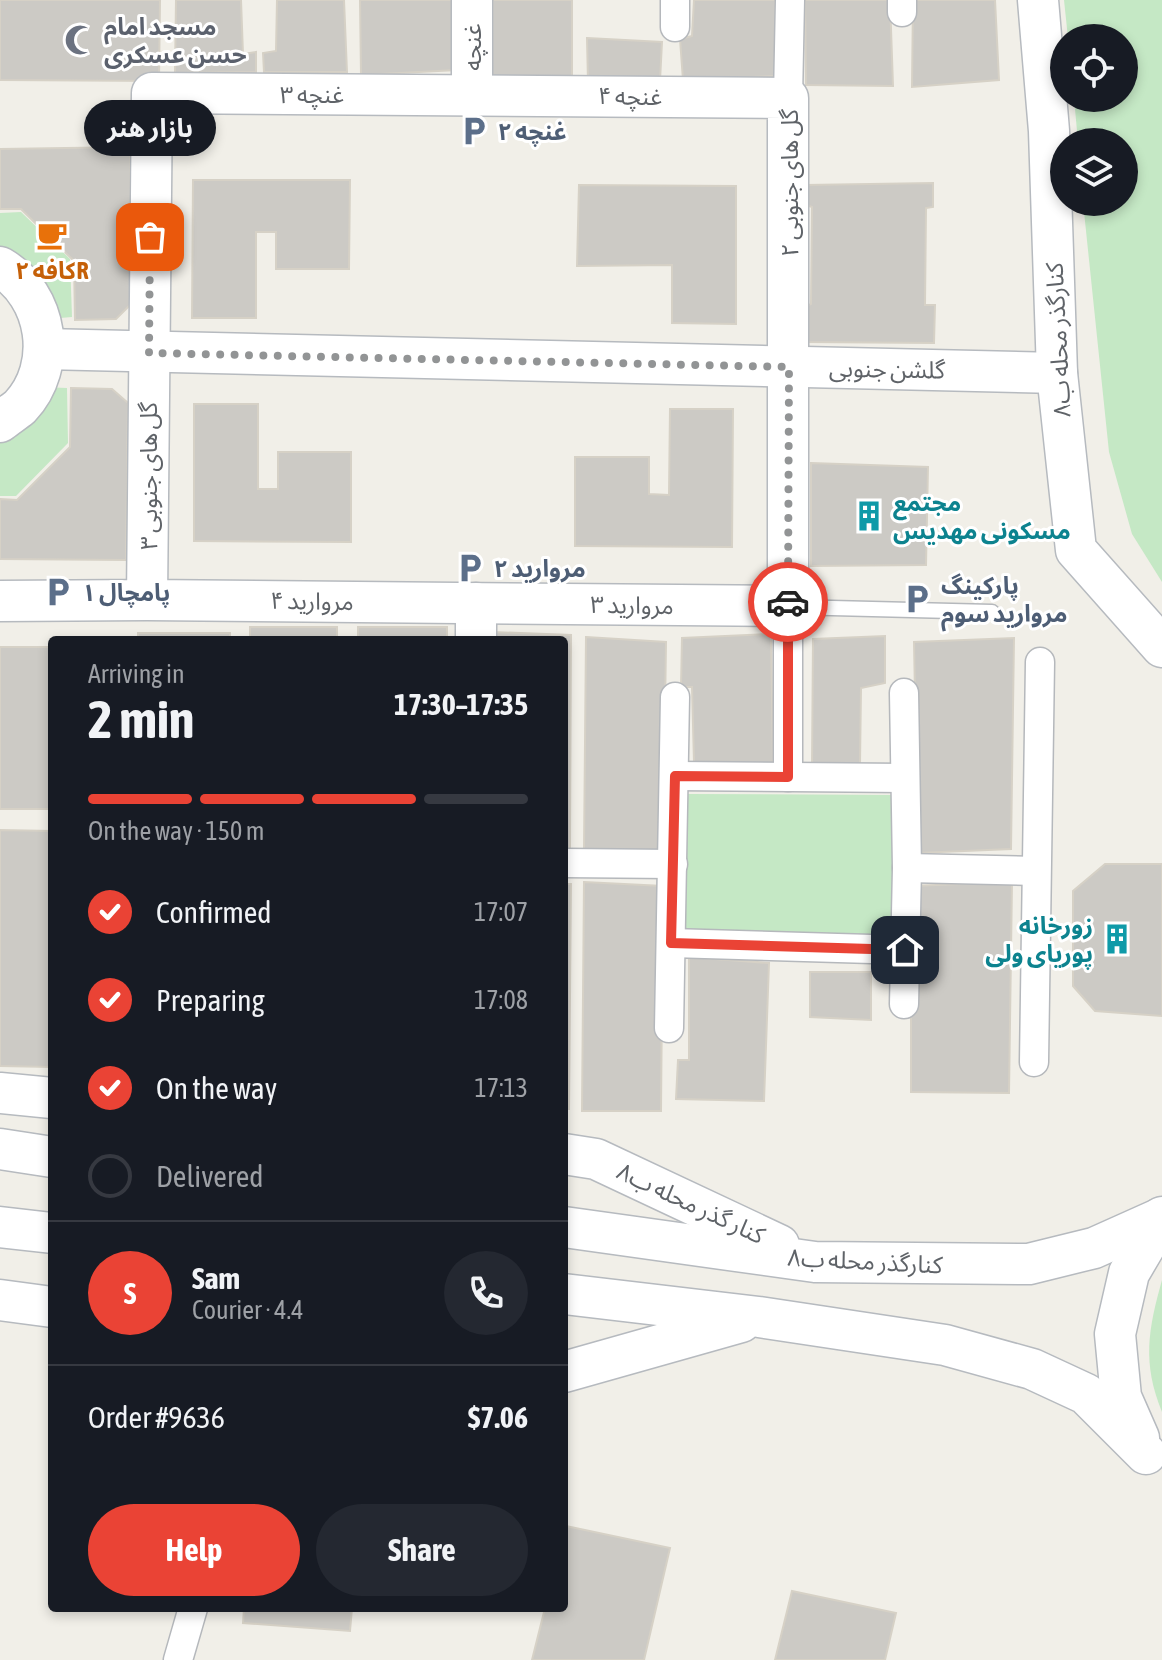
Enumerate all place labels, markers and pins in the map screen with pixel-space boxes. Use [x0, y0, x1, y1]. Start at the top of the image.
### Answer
place label: مسجد امام حسن عسکری [104, 13, 247, 69]
mosque icon: مسجد امام حسن عسکری [63, 23, 97, 57]
callout: بازار هنر [84, 101, 216, 157]
parking icon: غنچه ۲ [457, 114, 491, 148]
place label: غنچه ۲ [498, 118, 567, 147]
pin [116, 203, 184, 271]
cafe icon: کافه ۲R [35, 218, 69, 252]
place label: کافه ۲R [15, 257, 89, 284]
place label: مجتمع مسکونی مهدیس [893, 489, 1071, 545]
building icon: مجتمع مسکونی مهدیس [852, 499, 886, 533]
parking icon: مروارید ۲ [453, 551, 487, 585]
place label: مروارید ۲ [494, 555, 586, 583]
place label: پارکینگ مروارید سوم [941, 572, 1068, 632]
parking icon: پامچال ۱ [41, 575, 75, 609]
place label: پامچال ۱ [82, 579, 170, 608]
parking icon: پارکینگ مروارید سوم [900, 582, 934, 616]
place label: زورخانه پوریای ولی [985, 912, 1093, 969]
pin [871, 916, 939, 984]
building icon: زورخانه پوریای ولی [1100, 922, 1134, 956]

